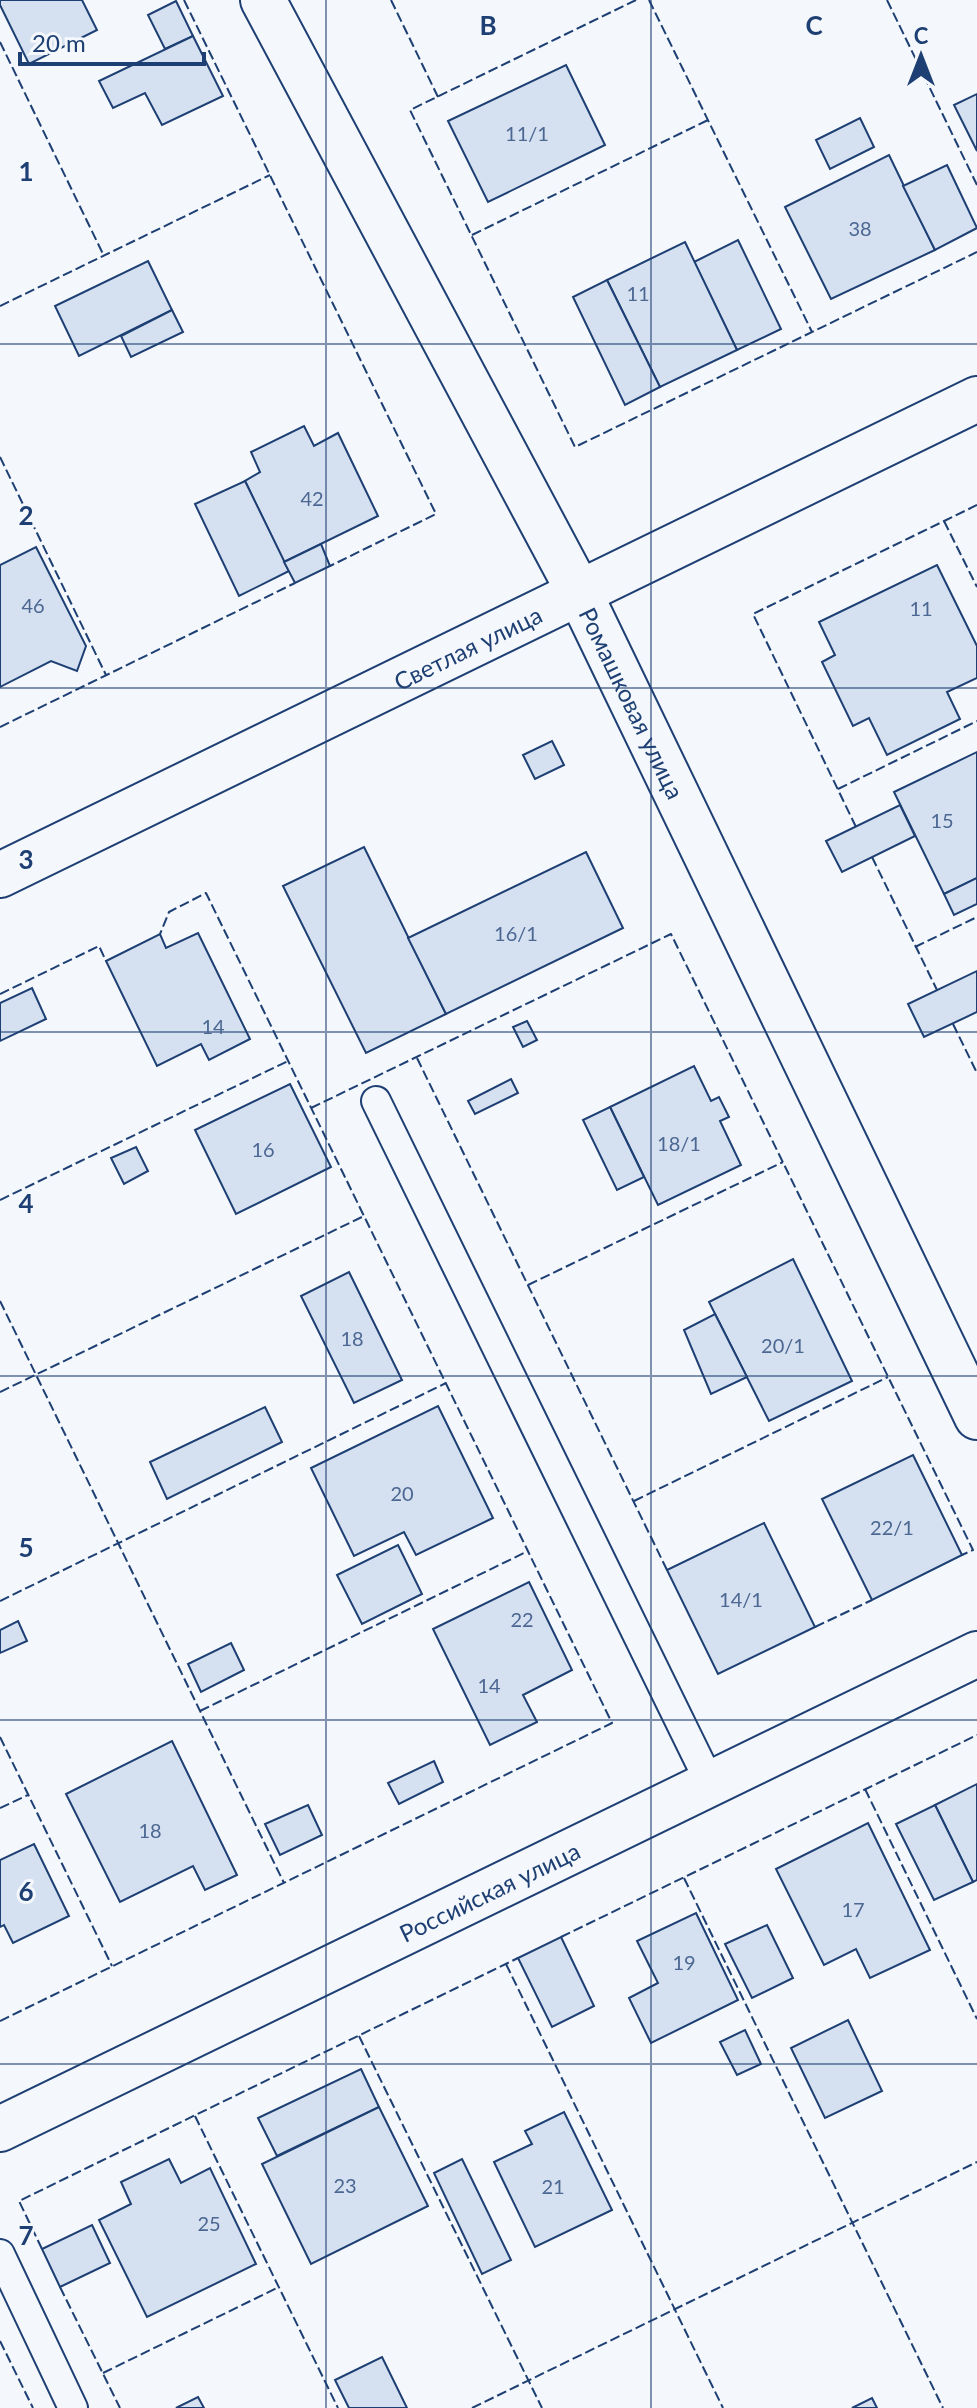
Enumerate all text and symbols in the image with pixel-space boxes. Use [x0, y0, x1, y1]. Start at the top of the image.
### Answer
text: B [479, 9, 497, 41]
text: C [805, 9, 823, 41]
scale bar [20, 16, 204, 66]
north arrow [881, 16, 961, 96]
text: С [914, 22, 929, 49]
text: 20 m [32, 28, 86, 57]
house number: 11/1 [505, 121, 549, 145]
text: 1 [18, 155, 34, 187]
house number: 38 [848, 216, 872, 240]
house number: 11 [626, 281, 650, 305]
house number: 42 [300, 486, 324, 510]
text: 2 [18, 499, 34, 531]
house number: 46 [21, 593, 45, 617]
house number: 11 [909, 596, 933, 620]
street label: Светлая улица [389, 599, 546, 696]
street label: Ромашковая улица [574, 602, 691, 803]
house number: 15 [930, 808, 954, 832]
text: 3 [18, 843, 34, 875]
house number: 16/1 [494, 921, 538, 945]
house number: 14 [201, 1014, 225, 1038]
house number: 18/1 [657, 1131, 701, 1155]
house number: 16 [251, 1137, 275, 1161]
text: 4 [18, 1187, 34, 1219]
house number: 18 [340, 1326, 364, 1350]
house number: 20/1 [761, 1333, 805, 1357]
house number: 20 [390, 1481, 414, 1505]
house number: 22/1 [870, 1515, 914, 1539]
text: 5 [18, 1531, 34, 1563]
house number: 14/1 [719, 1587, 763, 1611]
house number: 22 [510, 1607, 534, 1631]
house number: 14 [477, 1673, 501, 1697]
house number: 18 [138, 1818, 162, 1842]
street label: Российская улица [394, 1835, 584, 1947]
text: 6 [18, 1875, 34, 1907]
house number: 17 [841, 1897, 865, 1921]
house number: 19 [672, 1950, 696, 1974]
house number: 23 [333, 2173, 357, 2197]
house number: 21 [541, 2174, 565, 2198]
house number: 25 [197, 2211, 221, 2235]
text: 7 [18, 2219, 34, 2251]

